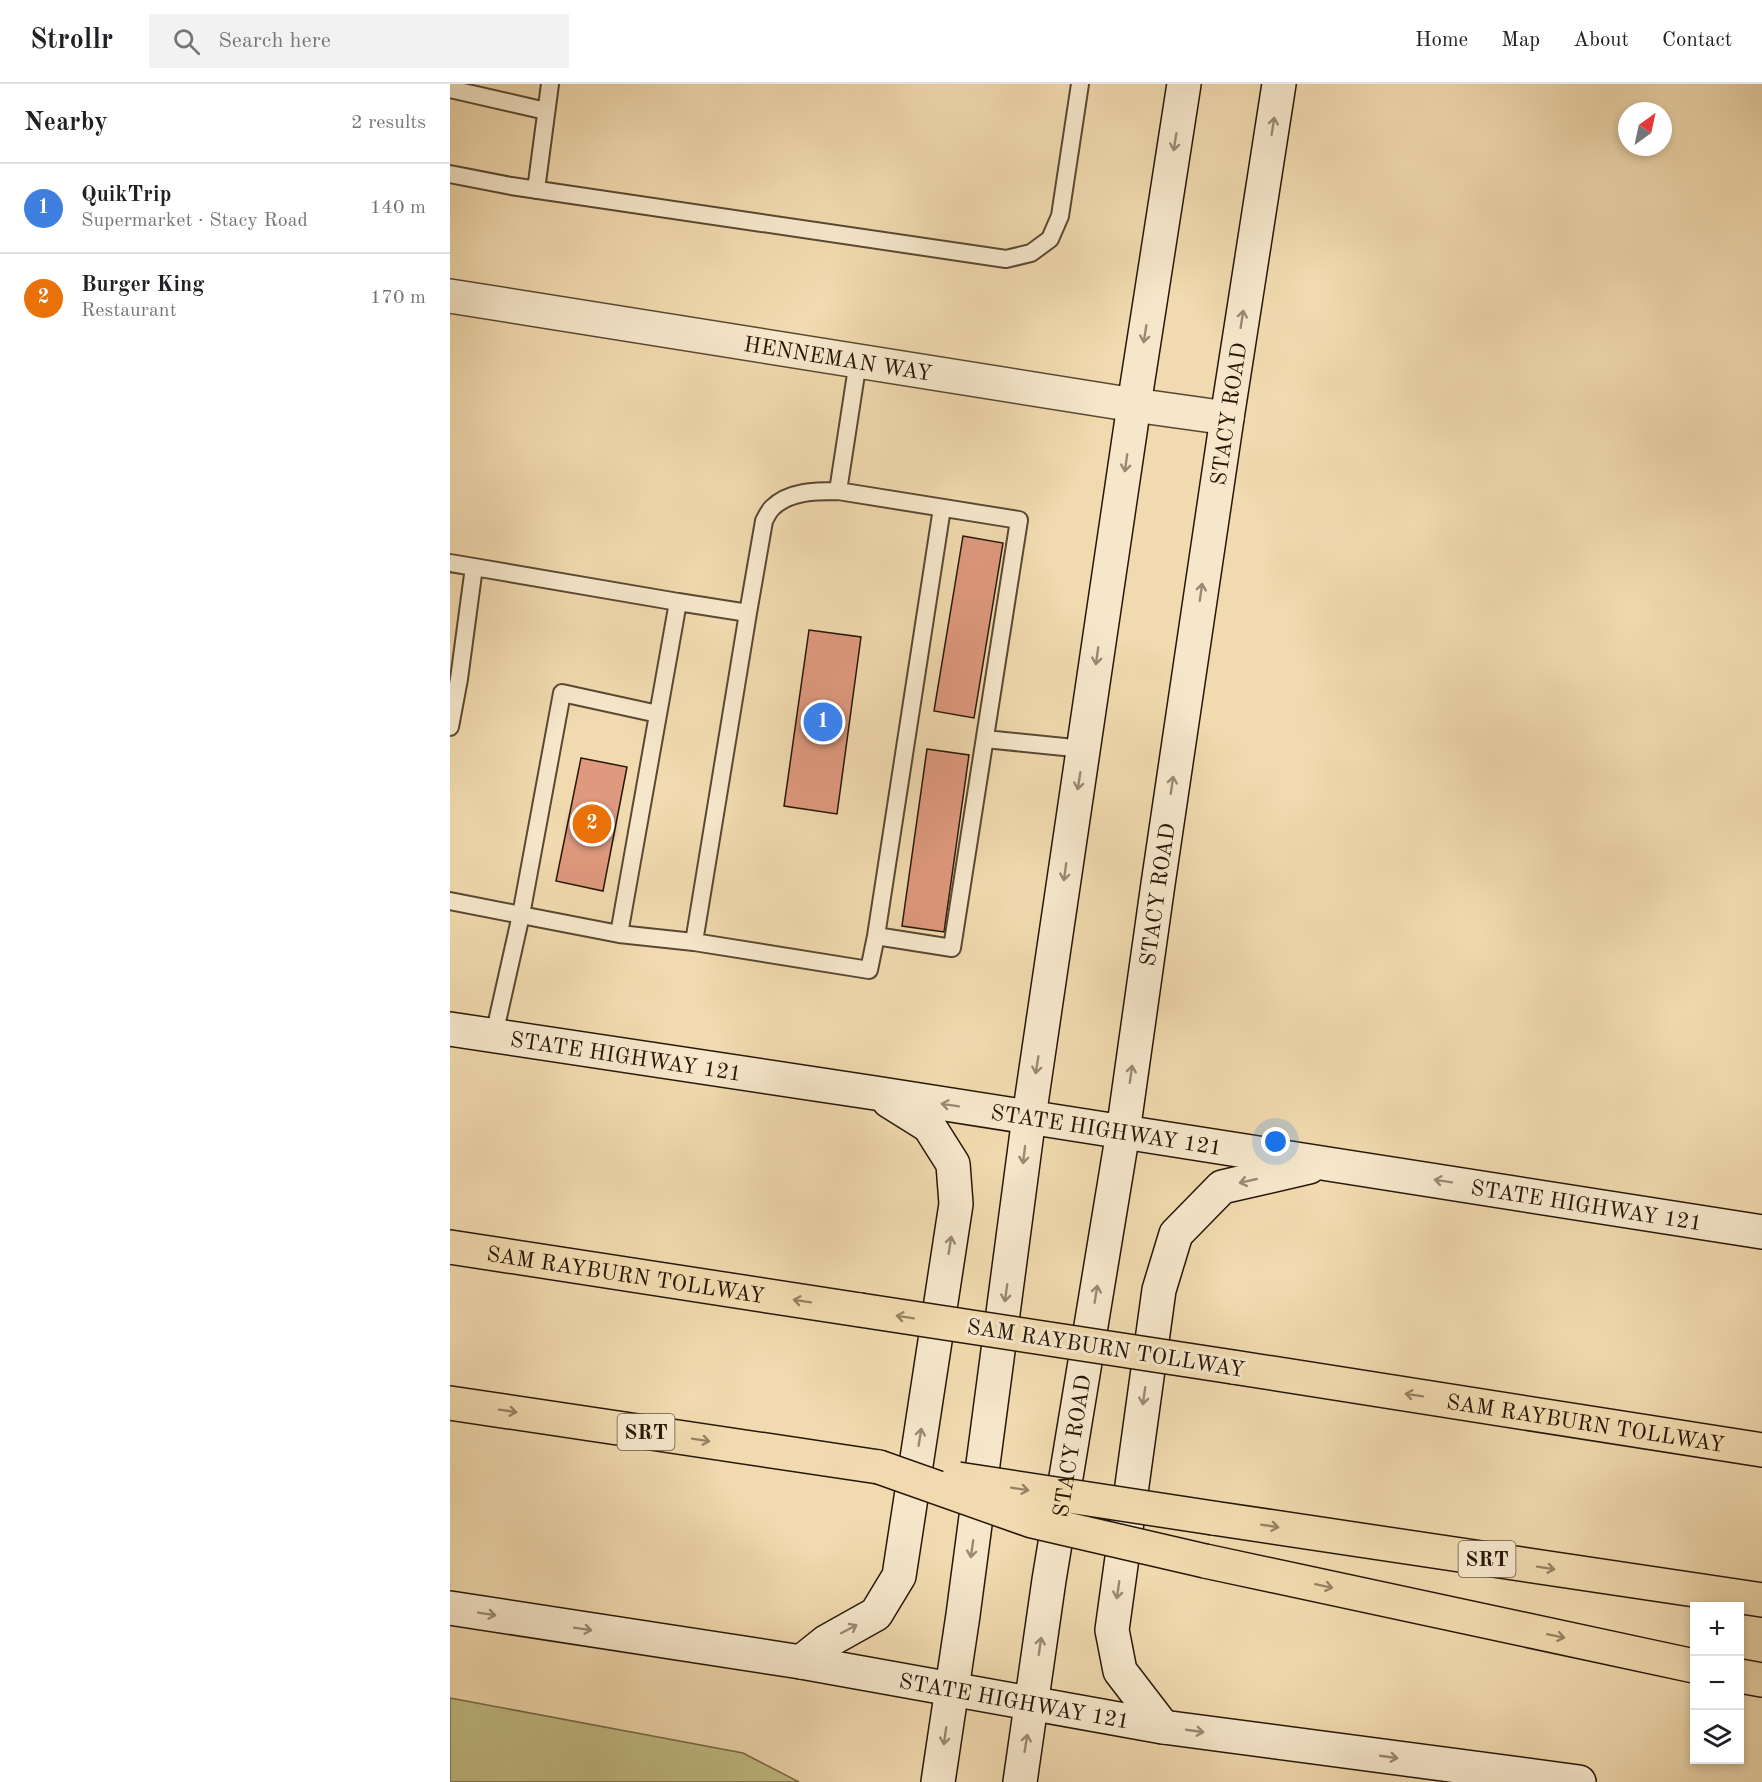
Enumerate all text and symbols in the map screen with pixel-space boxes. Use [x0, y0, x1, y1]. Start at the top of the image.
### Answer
search box [149, 14, 569, 68]
icon: search [170, 25, 203, 58]
text: Strollr [30, 27, 113, 55]
text: Search here [218, 30, 331, 52]
text: Home [1415, 30, 1468, 51]
text: Map [1501, 30, 1540, 51]
text: About [1573, 30, 1629, 51]
text: Contact [1662, 30, 1732, 51]
north arrow [1618, 102, 1672, 156]
text: Nearby [24, 110, 108, 136]
text: 2 results [351, 113, 426, 133]
one-way arrow [1267, 117, 1278, 137]
one-way arrow [1170, 131, 1181, 151]
text: QuikTrip [81, 184, 171, 206]
text: 1 [38, 198, 49, 218]
text: 140 m [370, 198, 426, 218]
text: Supermarket · Stacy Road [81, 211, 308, 231]
text: Burger King [81, 274, 204, 296]
text: 2 [38, 288, 49, 308]
text: 170 m [370, 288, 426, 308]
text: Restaurant [81, 301, 177, 321]
one-way arrow [1237, 310, 1248, 329]
one-way arrow [1140, 324, 1151, 344]
street label: HENNEMAN WAY [742, 334, 934, 386]
street label: STACY ROAD [1208, 341, 1252, 487]
one-way arrow [1120, 453, 1131, 473]
one-way arrow [1196, 583, 1207, 602]
one-way arrow [1092, 646, 1103, 665]
pin: 1 [804, 700, 842, 744]
one-way arrow [1073, 771, 1084, 791]
one-way arrow [1167, 776, 1178, 795]
pin: 2 [572, 802, 612, 846]
street label: STACY ROAD [1138, 822, 1180, 968]
one-way arrow [1060, 861, 1071, 881]
street label: STATE HIGHWAY 121 [509, 1029, 743, 1086]
one-way arrow [1031, 1054, 1042, 1074]
one-way arrow [1126, 1064, 1137, 1084]
one-way arrow [941, 1099, 961, 1110]
street label: STATE HIGHWAY 121 [989, 1102, 1223, 1160]
your location [1261, 1127, 1290, 1156]
one-way arrow [1018, 1145, 1029, 1165]
one-way arrow [1239, 1176, 1258, 1188]
one-way arrow [1434, 1176, 1453, 1187]
street label: STATE HIGHWAY 121 [1469, 1178, 1703, 1235]
one-way arrow [945, 1235, 956, 1255]
street label: SAM RAYBURN TOLLWAY [485, 1244, 766, 1308]
one-way arrow [1000, 1283, 1011, 1303]
one-way arrow [1091, 1285, 1102, 1305]
one-way arrow [793, 1295, 813, 1306]
one-way arrow [896, 1311, 916, 1322]
street label: SAM RAYBURN TOLLWAY [965, 1316, 1246, 1382]
street label: STACY ROAD [1051, 1373, 1096, 1519]
one-way arrow [1139, 1386, 1150, 1406]
one-way arrow [1404, 1389, 1424, 1400]
street label: SAM RAYBURN TOLLWAY [1445, 1392, 1726, 1457]
one-way arrow [497, 1406, 517, 1417]
road number: SRT [618, 1414, 674, 1450]
one-way arrow [915, 1428, 926, 1448]
one-way arrow [690, 1435, 710, 1446]
one-way arrow [1010, 1483, 1030, 1494]
one-way arrow [1260, 1521, 1280, 1532]
one-way arrow [967, 1539, 978, 1558]
road number: SRT [1458, 1541, 1516, 1577]
one-way arrow [1536, 1562, 1556, 1573]
one-way arrow [1112, 1579, 1123, 1599]
one-way arrow [1314, 1581, 1333, 1592]
map controls [1690, 1602, 1744, 1764]
button: + [1690, 1602, 1744, 1656]
one-way arrow [477, 1609, 497, 1620]
one-way arrow [840, 1623, 857, 1635]
one-way arrow [572, 1624, 592, 1635]
one-way arrow [1545, 1631, 1565, 1642]
one-way arrow [1034, 1636, 1045, 1656]
button: − [1690, 1656, 1744, 1710]
street label: STATE HIGHWAY 121 [897, 1671, 1131, 1734]
button: layers [1690, 1710, 1744, 1764]
one-way arrow [939, 1726, 950, 1745]
one-way arrow [1185, 1726, 1205, 1737]
one-way arrow [1020, 1733, 1031, 1753]
one-way arrow [1378, 1751, 1398, 1762]

